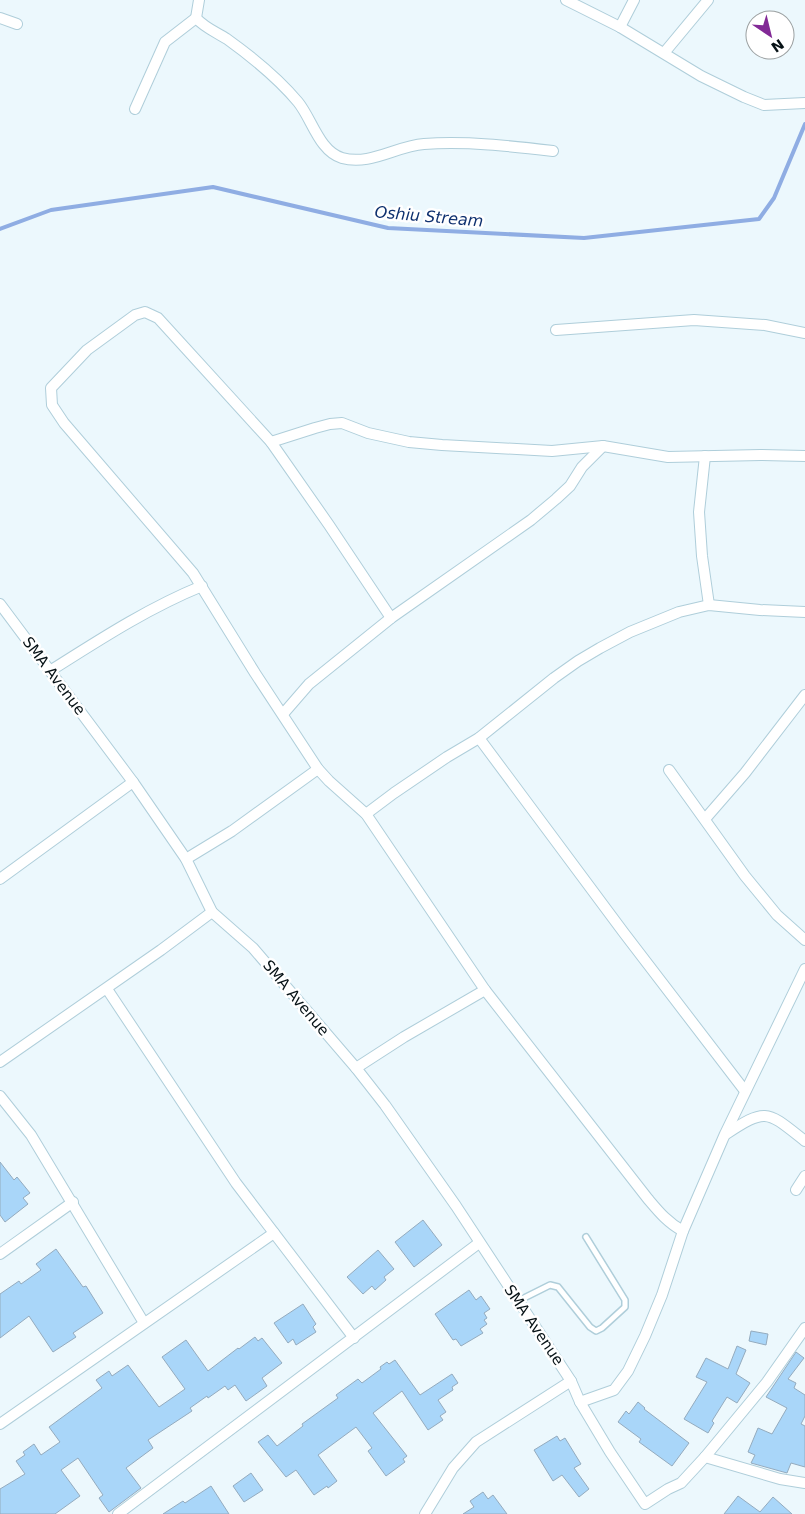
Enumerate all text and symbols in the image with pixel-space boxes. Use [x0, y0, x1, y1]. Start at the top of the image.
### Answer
north arrow [745, 10, 795, 60]
text: N [768, 36, 787, 56]
water label: Oshiu Stream [374, 202, 484, 231]
street label: SMA Avenue [19, 633, 89, 719]
street label: SMA Avenue [259, 957, 333, 1039]
street label: SMA Avenue [500, 1281, 568, 1369]

